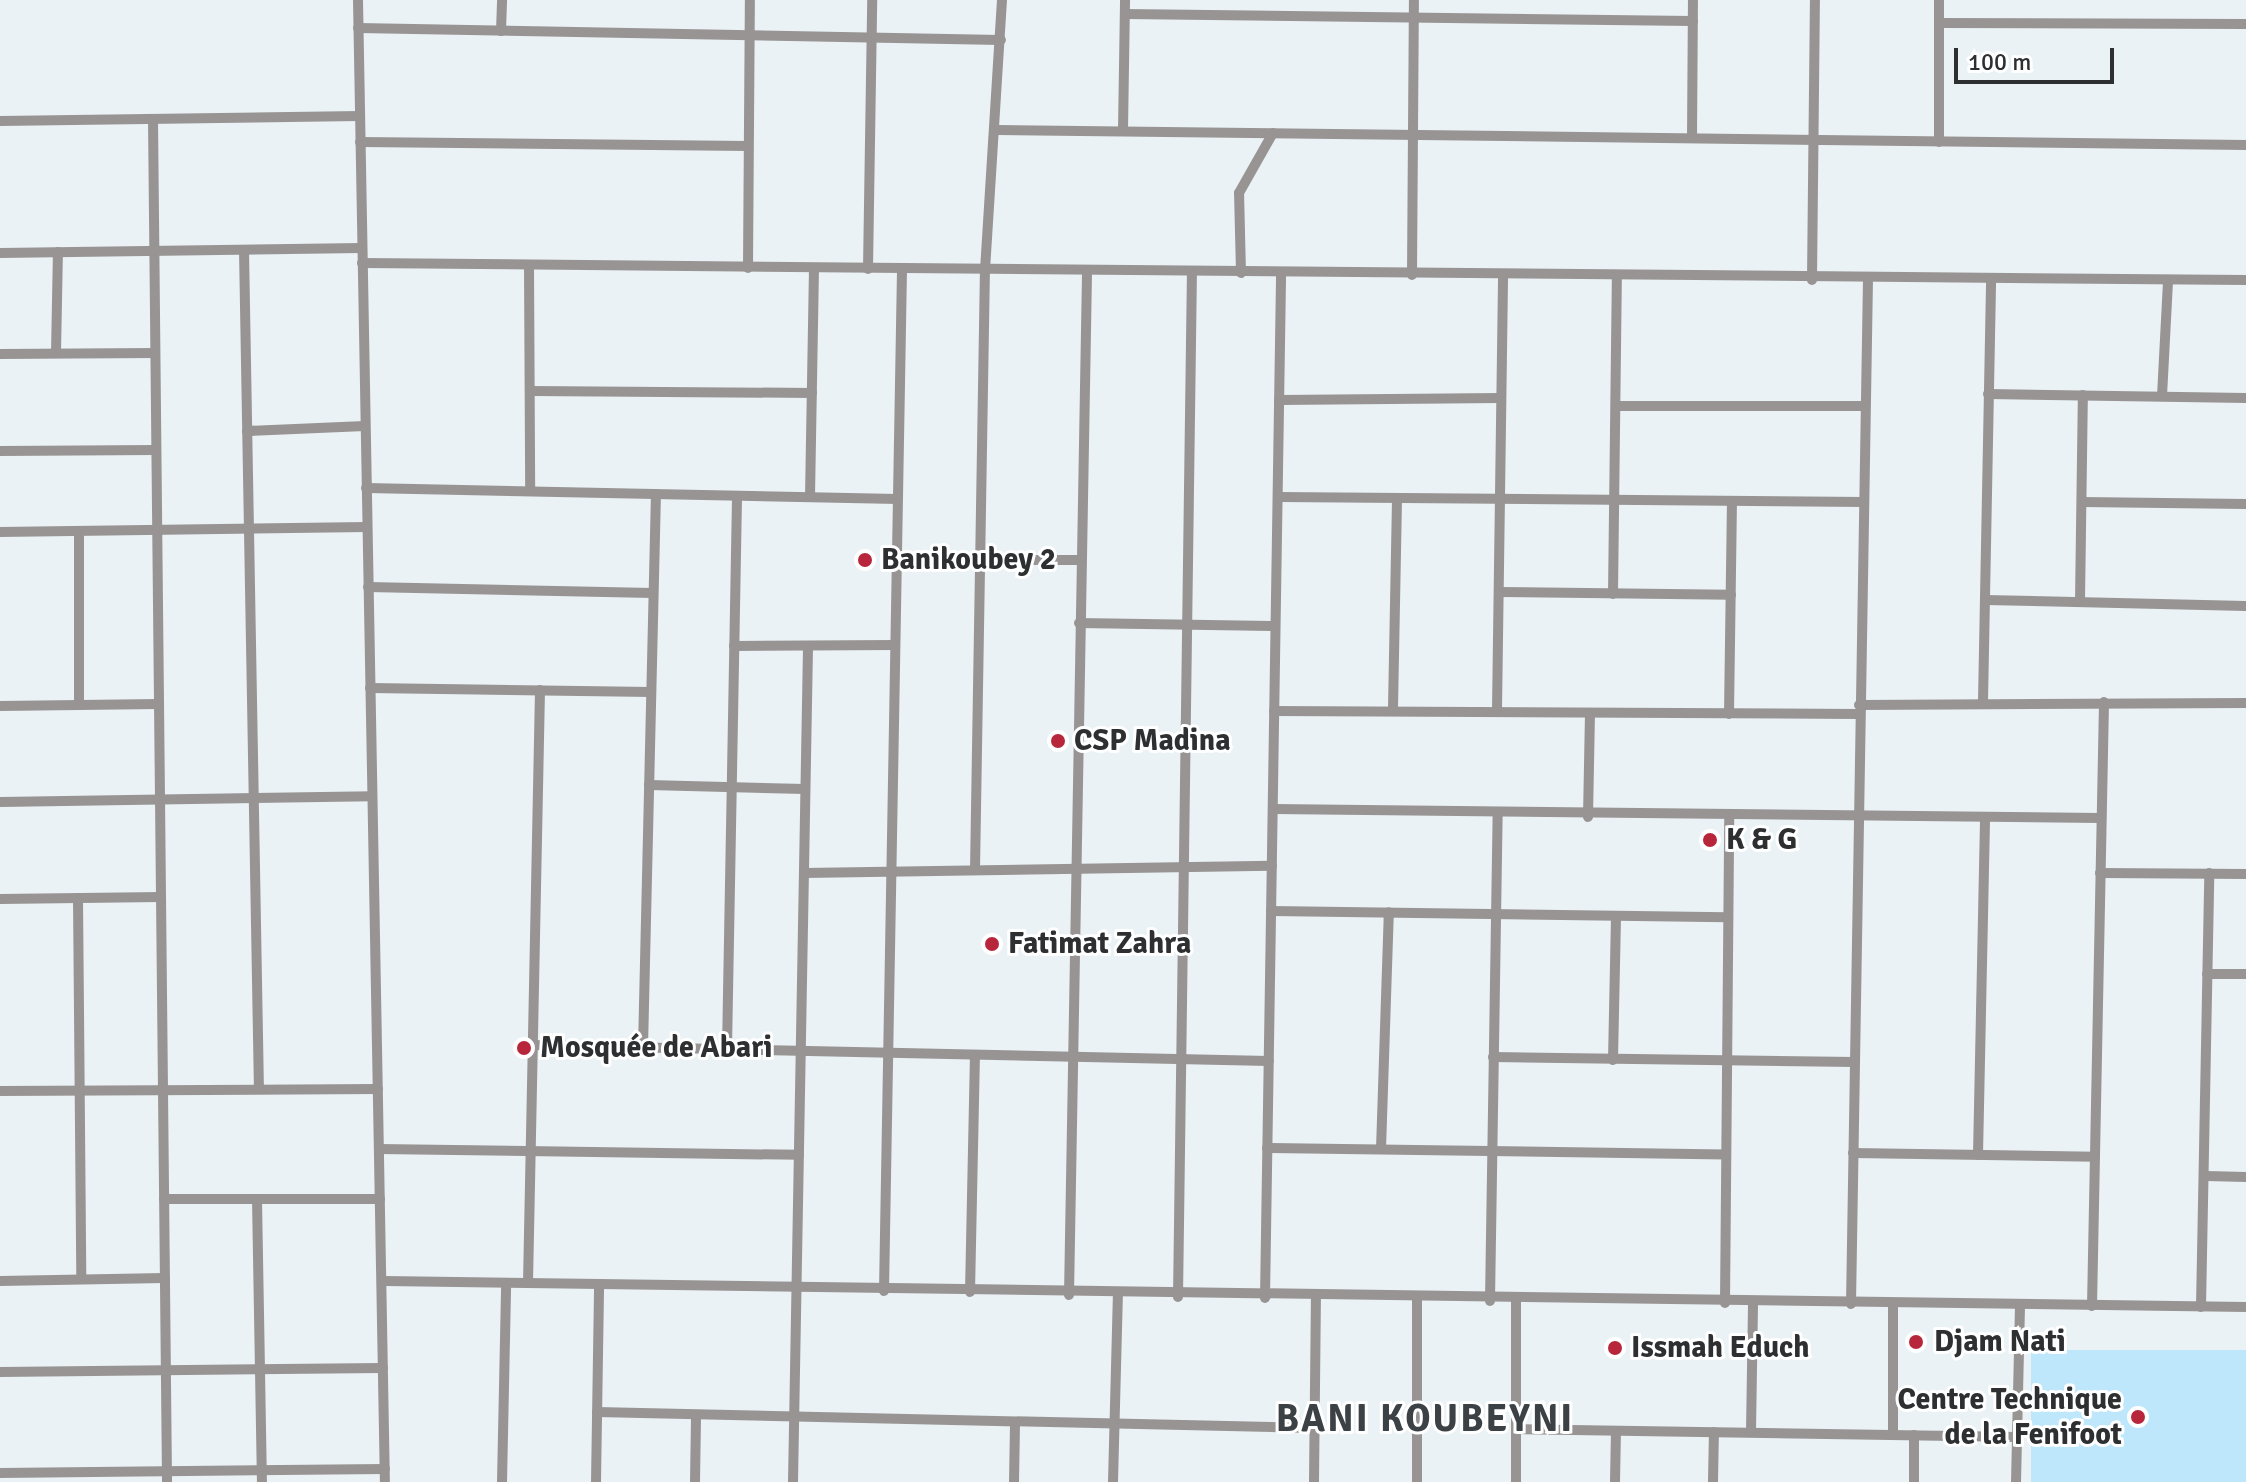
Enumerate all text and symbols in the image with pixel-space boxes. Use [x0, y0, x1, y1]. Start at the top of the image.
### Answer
scale bar [1958, 32, 2118, 82]
text: 100 m [1968, 47, 2031, 77]
place label: Banikoubey 2 [881, 542, 1056, 578]
marker: Banikoubey 2 [856, 551, 874, 569]
place label: CSP Madina [1074, 723, 1231, 759]
marker: CSP Madina [1049, 732, 1067, 750]
place label: K & G [1726, 822, 1797, 858]
marker: K & G [1701, 831, 1719, 849]
place label: Fatimat Zahra [1008, 926, 1191, 962]
marker: Fatimat Zahra [983, 935, 1001, 953]
place label: Mosquée de Abari [540, 1030, 773, 1066]
marker: Mosquée de Abari [515, 1039, 533, 1057]
place label: Djam Nati [1934, 1324, 2066, 1360]
place label: Issmah Educh [1631, 1330, 1810, 1366]
marker: Djam Nati [1905, 1331, 1927, 1353]
marker: Issmah Educh [1606, 1339, 1624, 1357]
place label: Centre Technique de la Fenifoot [1897, 1382, 2122, 1452]
district label: BANI KOUBEYNI [1276, 1396, 1574, 1442]
marker: Centre Technique de la Fenifoot [2129, 1408, 2147, 1426]

